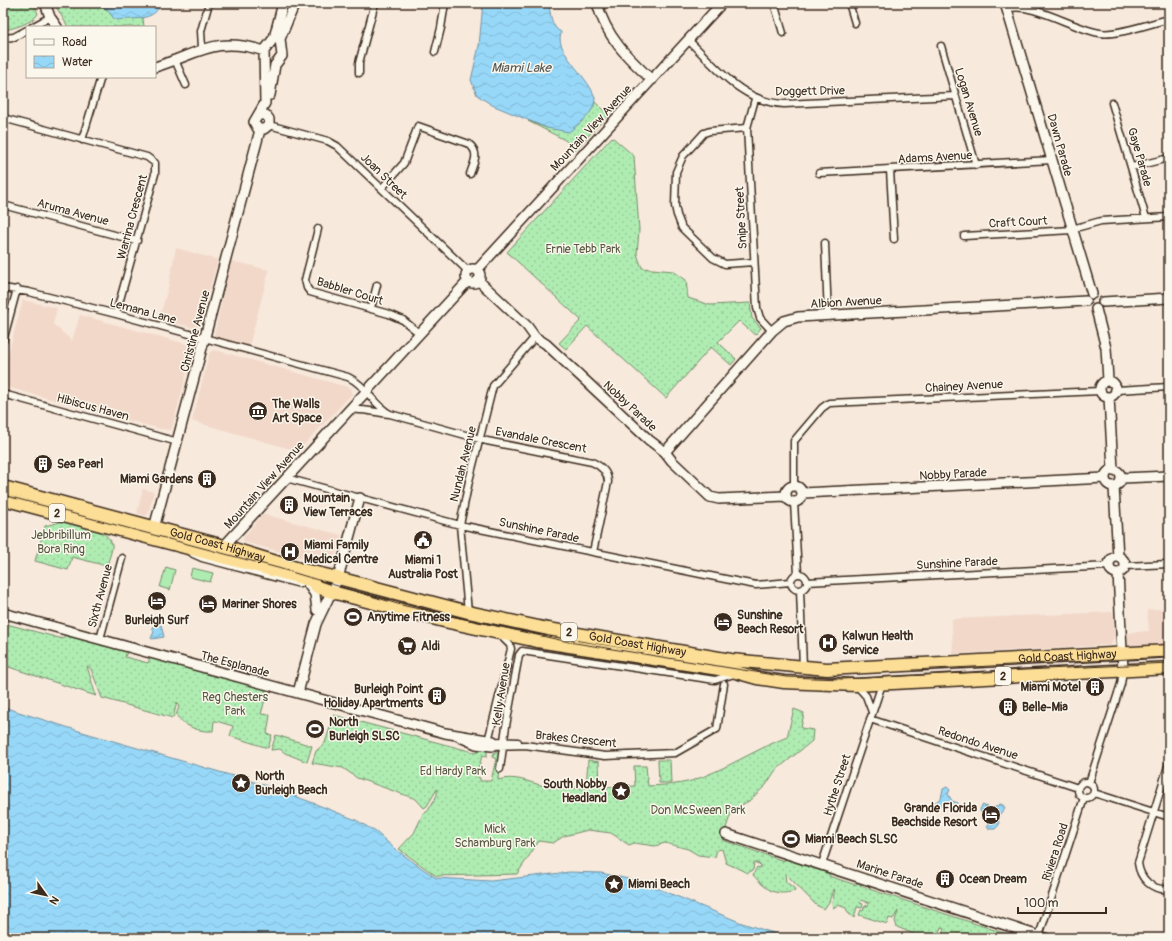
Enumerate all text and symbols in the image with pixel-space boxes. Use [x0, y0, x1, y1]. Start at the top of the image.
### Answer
legend [26, 26, 156, 78]
text: Road [62, 35, 87, 50]
text: Water [62, 55, 93, 70]
water label: Miami Lake [491, 60, 552, 76]
street label: Logan Avenue [951, 66, 986, 138]
street label: Mountain View Avenue [548, 82, 635, 175]
street label: Doggett Drive [775, 83, 845, 100]
street label: Dawn Parade [1043, 112, 1076, 178]
street label: Gaye Parade [1124, 126, 1155, 188]
street label: Adams Avenue [897, 148, 973, 167]
street label: Joan Street [357, 150, 410, 202]
street label: Warrina Crescent [114, 173, 151, 261]
street label: Snipe Street [732, 186, 751, 250]
street label: Aruma Avenue [35, 196, 110, 229]
street label: Craft Court [988, 213, 1048, 232]
park label: Ernie Tebb Park [545, 242, 621, 257]
street label: Babbler Court [315, 274, 385, 309]
street label: Christine Avenue [177, 289, 214, 374]
street label: Albion Avenue [810, 293, 882, 312]
street label: Lemana Lane [108, 295, 178, 328]
street label: Chainey Avenue [925, 377, 1003, 396]
street label: Nobby Parade [600, 378, 660, 435]
street label: Hibiscus Haven [55, 391, 131, 424]
place label: The Walls Art Space [271, 397, 323, 426]
museum icon: The Walls Art Space [247, 400, 269, 422]
street label: Evandale Crescent [494, 424, 588, 457]
street label: Nundah Avenue [447, 425, 480, 504]
street label: Mountain View Avenue [221, 438, 308, 532]
building icon: Sea Pearl [32, 453, 54, 475]
place label: Sea Pearl [57, 457, 104, 472]
street label: Nobby Parade [919, 465, 987, 484]
building icon: Miami Gardens [196, 468, 218, 490]
place label: Miami Gardens [120, 472, 194, 487]
place label: Mountain View Terraces [303, 491, 373, 520]
building icon: Mountain View Terraces [278, 494, 300, 516]
road number: 2 [49, 504, 65, 522]
street label: Sunshine Parade [497, 515, 580, 546]
street label: Gold Coast Highway [168, 525, 267, 566]
park label: Jebbribillum Bora Ring [31, 528, 91, 557]
public building icon: Miami 1 Australia Post [412, 529, 434, 551]
place label: Miami Family Medical Centre [304, 538, 379, 567]
hospital icon: Miami Family Medical Centre [279, 541, 301, 563]
place label: Miami 1 Australia Post [388, 553, 459, 582]
street label: Sunshine Parade [916, 554, 998, 573]
street label: Sixth Avenue [85, 563, 116, 630]
hotel icon: Burleigh Surf [146, 590, 168, 612]
hotel icon: Mariner Shores [197, 593, 219, 615]
place label: Mariner Shores [222, 597, 297, 612]
sports icon: Anytime Fitness [342, 606, 364, 628]
place label: Sunshine Beach Resort [737, 608, 805, 637]
place label: Anytime Fitness [367, 610, 451, 625]
hotel icon: Sunshine Beach Resort [712, 611, 734, 633]
place label: Burleigh Surf [125, 613, 189, 628]
road number: 2 [561, 623, 577, 641]
street label: Gold Coast Highway [587, 629, 687, 660]
place label: Kalwun Health Service [842, 629, 914, 658]
hospital icon: Kalwun Health Service [817, 632, 839, 654]
supermarket icon: Aldi [396, 635, 418, 657]
place label: Aldi [421, 639, 440, 654]
street label: Gold Coast Highway [1018, 647, 1117, 667]
street label: The Esplanade [199, 648, 271, 681]
street label: Kelly Avenue [489, 661, 514, 727]
road number: 2 [995, 667, 1011, 685]
building icon: Miami Motel [1084, 676, 1106, 698]
place label: Miami Motel [1021, 680, 1081, 695]
place label: Burleigh Point Holiday Apartments [323, 682, 424, 711]
building icon: Burleigh Point Holiday Apartments [426, 685, 448, 707]
park label: Reg Chesters Park [202, 690, 269, 719]
building icon: Belle-Mia [997, 696, 1019, 718]
place label: Belle-Mia [1022, 700, 1068, 715]
place label: North Burleigh SLSC [329, 715, 400, 744]
sports icon: North Burleigh SLSC [304, 718, 326, 740]
street label: Redondo Avenue [936, 723, 1020, 763]
street label: Brakes Crescent [535, 728, 617, 751]
street label: Hythe Street [820, 752, 855, 818]
park label: Ed Hardy Park [420, 764, 486, 779]
place label: North Burleigh Beach [255, 769, 328, 798]
place icon: North Burleigh Beach [230, 772, 252, 794]
place label: South Nobby Headland [543, 777, 608, 806]
place icon: South Nobby Headland [610, 780, 632, 802]
place label: Grande Florida Beachside Resort [891, 801, 978, 830]
park label: Don McSween Park [650, 803, 746, 818]
hotel icon: Grande Florida Beachside Resort [980, 804, 1002, 826]
street label: Riviera Road [1039, 821, 1072, 883]
park label: Mick Schamburg Park [455, 822, 535, 851]
sports icon: Miami Beach SLSC [780, 828, 802, 850]
place label: Miami Beach SLSC [805, 832, 898, 847]
street label: Marine Parade [855, 857, 925, 892]
building icon: Ocean Dream [934, 868, 956, 890]
place label: Ocean Dream [959, 872, 1027, 887]
place icon: Miami Beach [603, 873, 625, 895]
north arrow [26, 875, 66, 915]
place label: Miami Beach [628, 877, 690, 892]
scale bar [1018, 889, 1106, 915]
text: N [46, 894, 61, 907]
text: 100 m [1024, 896, 1059, 911]

